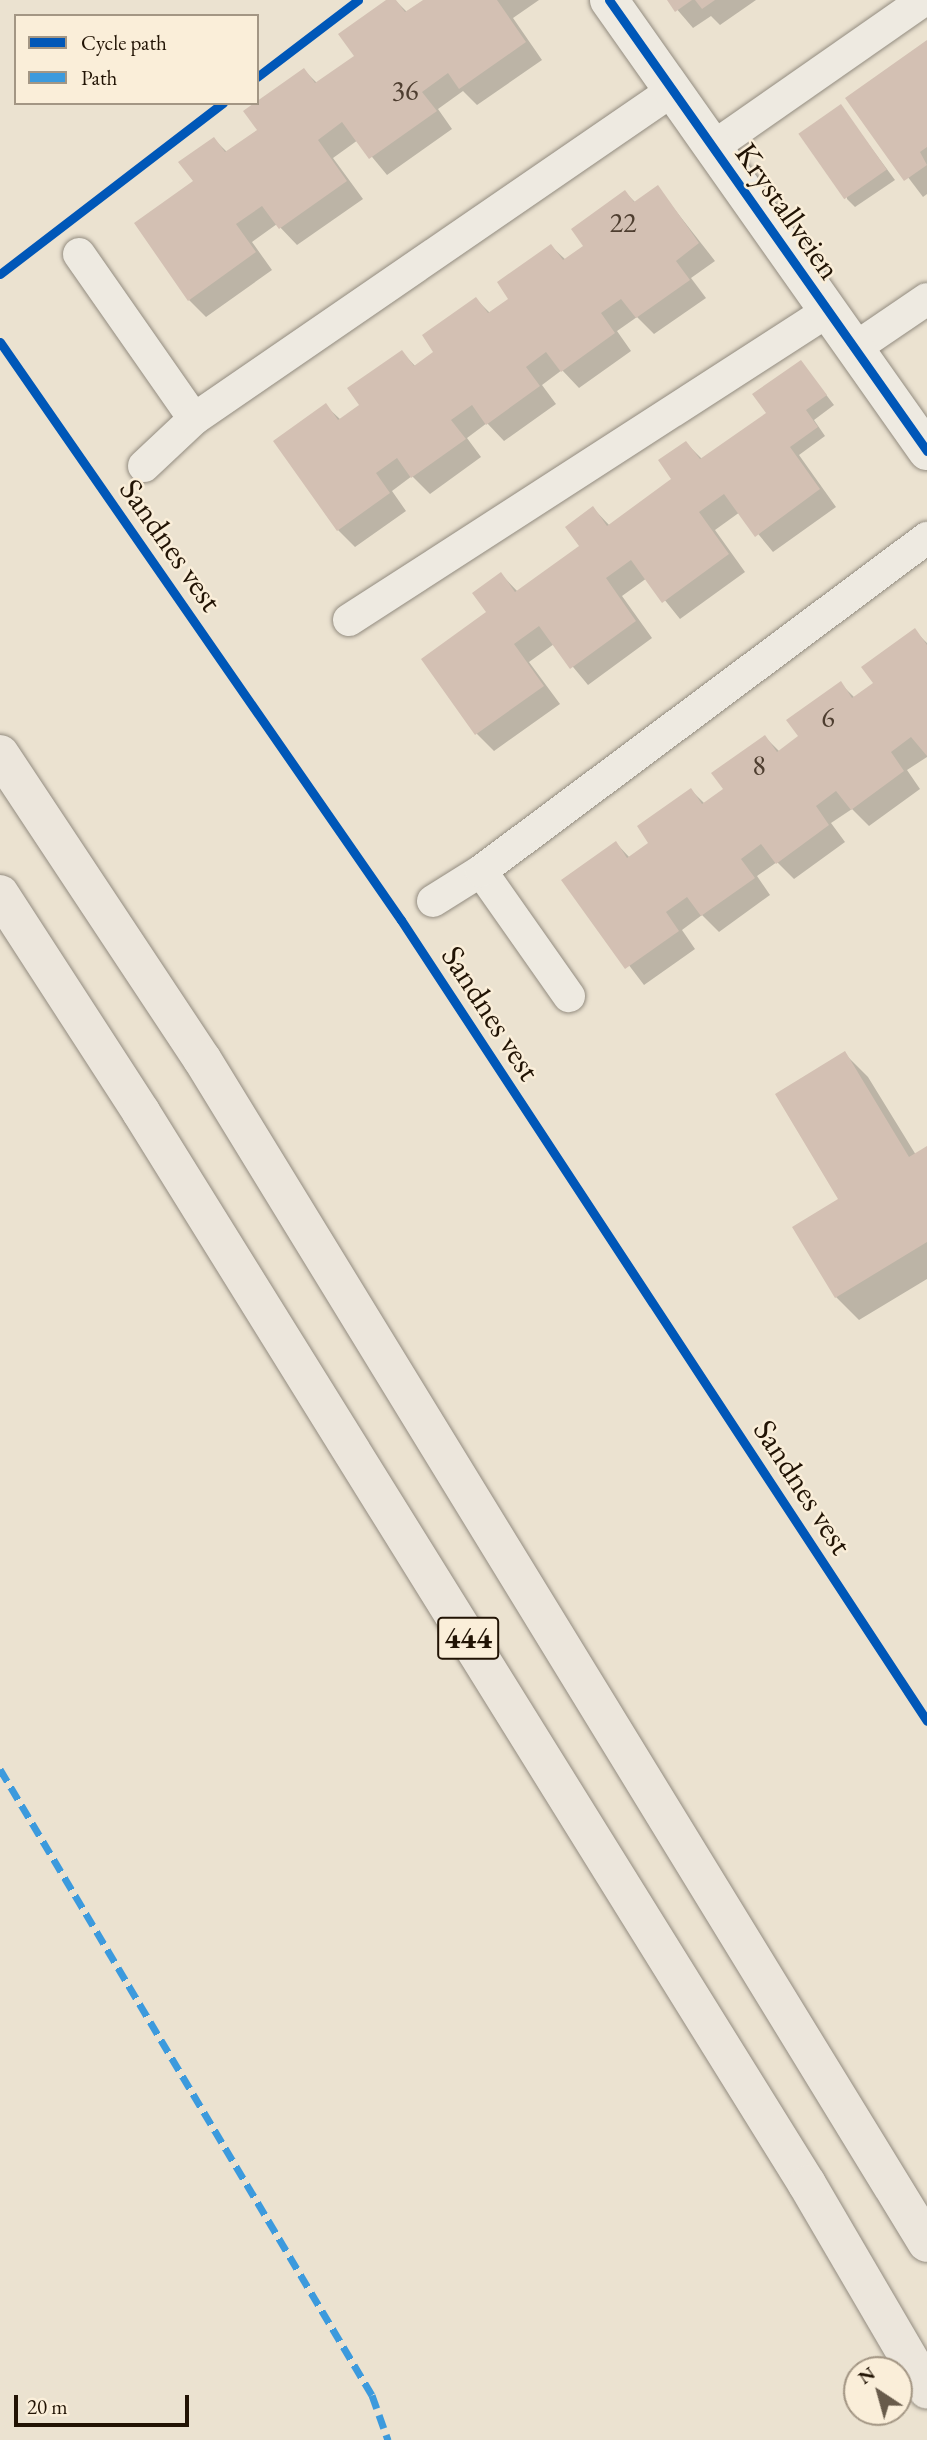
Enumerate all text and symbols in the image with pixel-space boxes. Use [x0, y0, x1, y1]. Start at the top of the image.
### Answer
legend [14, 14, 259, 105]
text: Cycle path [81, 29, 167, 56]
text: Path [81, 64, 117, 91]
house number: 36 [392, 73, 418, 107]
street label: Krystallveien [727, 135, 849, 287]
house number: 22 [610, 205, 636, 239]
street label: Sandnes vest [111, 471, 231, 619]
house number: 6 [821, 700, 835, 734]
house number: 8 [752, 748, 766, 782]
street label: Sandnes vest [433, 938, 549, 1088]
street label: Sandnes vest [745, 1412, 861, 1562]
road number: 444 [436, 1612, 500, 1664]
north arrow [843, 2356, 913, 2426]
text: N [853, 2361, 880, 2390]
scale bar [18, 2380, 192, 2424]
text: 20 m [27, 2393, 68, 2420]

